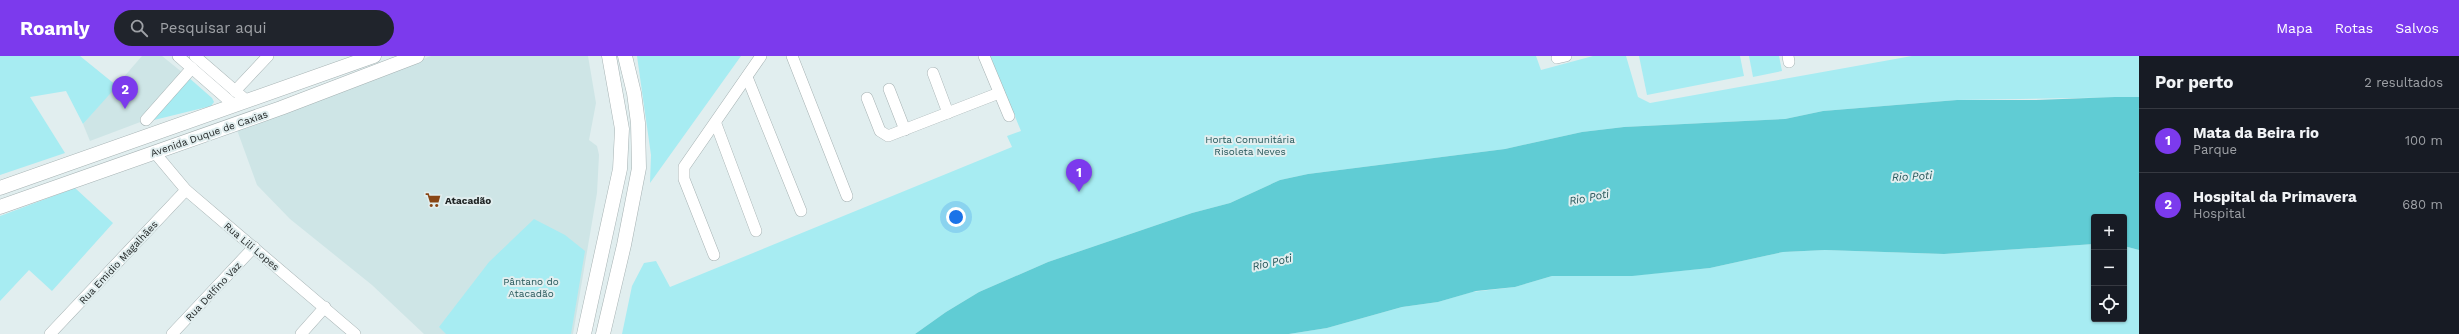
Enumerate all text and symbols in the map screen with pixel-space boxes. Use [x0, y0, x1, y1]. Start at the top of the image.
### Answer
search box [114, 10, 394, 46]
text: Roamly [20, 17, 90, 40]
icon: search [128, 17, 150, 39]
text: Pesquisar aqui [160, 19, 266, 37]
text: Mapa [2276, 20, 2313, 36]
text: Rotas [2335, 20, 2373, 36]
text: Salvos [2395, 20, 2439, 36]
text: Por perto [2155, 72, 2233, 92]
text: 2 resultados [2364, 75, 2443, 90]
pin: 2 [112, 76, 138, 109]
street label: Avenida Duque de Caxias [149, 108, 269, 159]
text: Mata da Beira rio [2193, 124, 2319, 142]
text: 1 [2165, 133, 2171, 148]
text: 100 m [2405, 133, 2443, 148]
park label: Horta Comunitária Risoleta Neves [1205, 134, 1295, 157]
text: Parque [2193, 142, 2237, 157]
pin: 1 [1066, 159, 1092, 192]
water label: Rio Poti [1892, 169, 1934, 184]
water label: Rio Poti [1568, 187, 1611, 208]
text: Hospital da Primavera [2193, 188, 2357, 206]
supermarket icon: Atacadão [424, 191, 442, 209]
place label: Atacadão [445, 195, 491, 206]
text: 2 [2164, 197, 2172, 212]
text: 680 m [2402, 197, 2443, 212]
text: Hospital [2193, 206, 2245, 221]
your location [946, 207, 966, 227]
map controls [2091, 214, 2127, 322]
button: + [2091, 214, 2127, 250]
street label: Rua Emidio Magalhães [77, 219, 160, 306]
street label: Rua Lili Lopes [222, 220, 281, 273]
button: − [2091, 250, 2127, 286]
water label: Rio Poti [1251, 251, 1294, 273]
street label: Rua Delfino Vaz [183, 260, 243, 323]
park label: Pântano do Atacadão [503, 276, 559, 299]
button: locate [2091, 286, 2127, 322]

